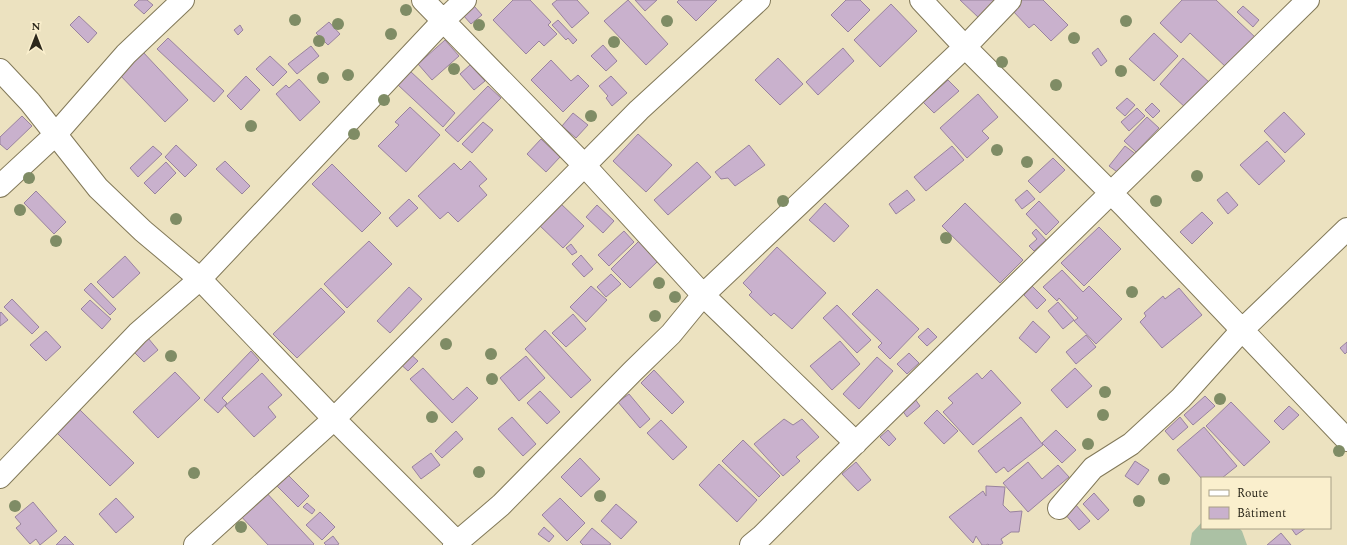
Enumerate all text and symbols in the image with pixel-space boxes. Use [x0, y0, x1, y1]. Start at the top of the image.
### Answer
north arrow [16, 16, 56, 56]
text: N [32, 18, 41, 35]
legend [1201, 477, 1331, 529]
text: Route [1237, 484, 1268, 503]
text: Bâtiment [1237, 504, 1286, 523]

